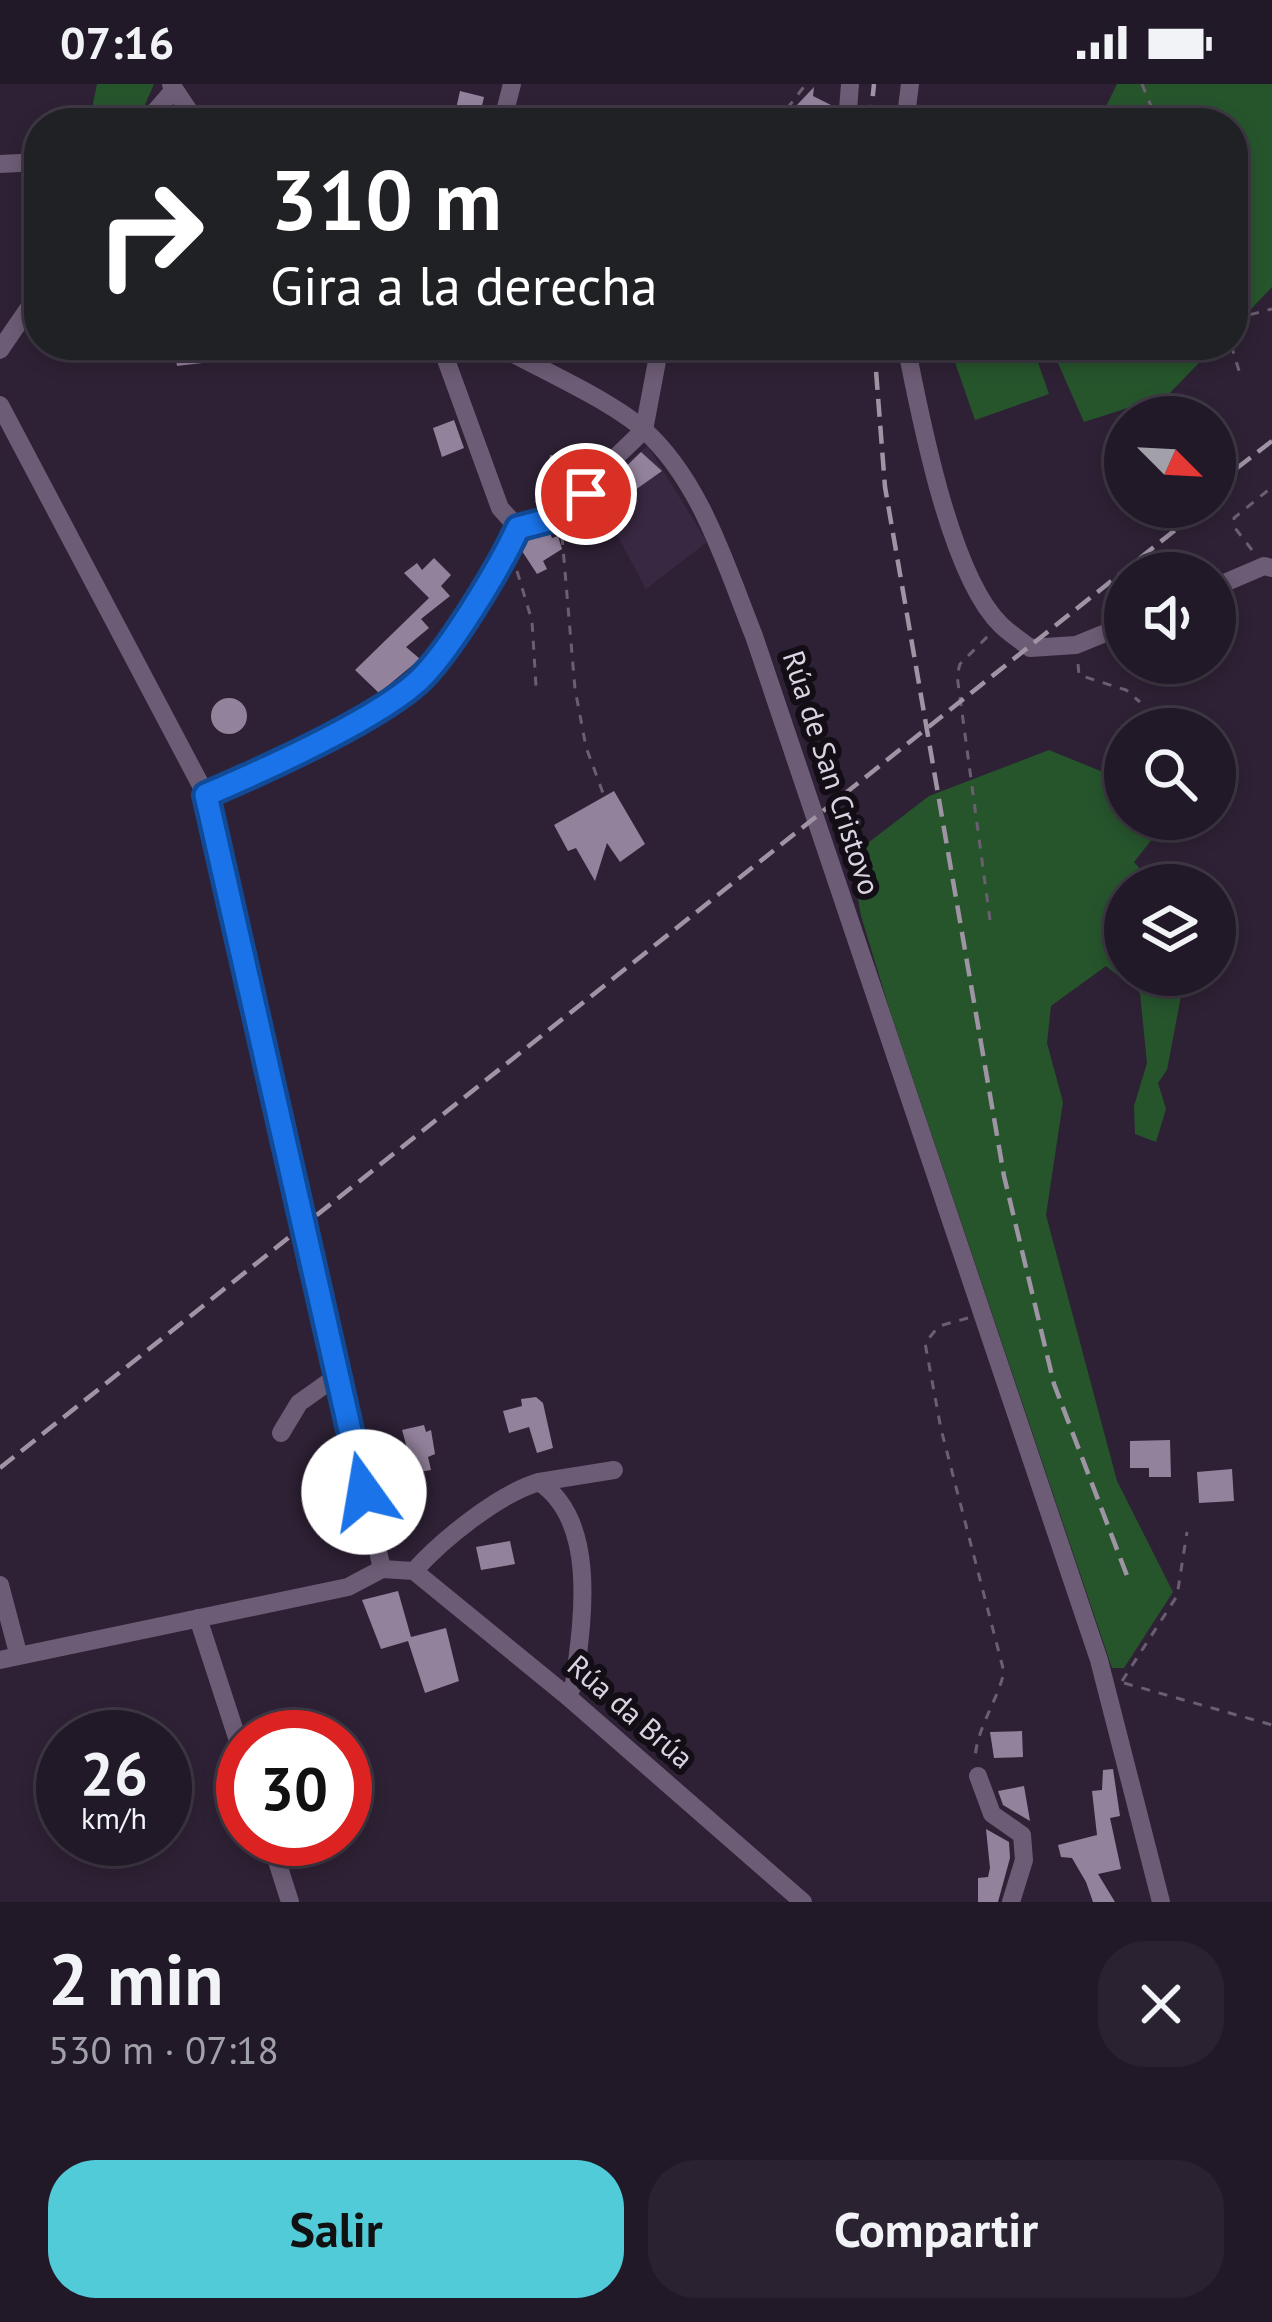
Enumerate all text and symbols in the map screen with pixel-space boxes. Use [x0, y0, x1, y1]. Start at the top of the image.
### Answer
text: 07:16 [60, 13, 174, 71]
text: 310 m [270, 144, 502, 253]
icon: right [72, 156, 228, 312]
text: Gira a la derecha [270, 250, 658, 320]
north arrow [1104, 396, 1236, 528]
map controls [1104, 396, 1236, 996]
pin [535, 443, 637, 545]
icon: arrive [553, 461, 619, 527]
button: sound [1104, 552, 1236, 684]
street label: Rúa de San Cristovo [775, 645, 890, 900]
button: search [1104, 708, 1236, 840]
button: layers [1104, 864, 1236, 996]
position arrow [301, 1429, 427, 1555]
street label: Rúa da Brúa [560, 1645, 702, 1776]
speed limit sign: 30 [216, 1710, 372, 1866]
text: 26 [80, 1734, 148, 1812]
text: km/h [81, 1798, 147, 1837]
text: 2 min [48, 1932, 224, 2025]
button: close [1098, 1941, 1224, 2067]
text: 530 m · 07:18 [48, 2024, 279, 2075]
button: Salir [48, 2160, 624, 2298]
button: Compartir [648, 2160, 1224, 2298]

